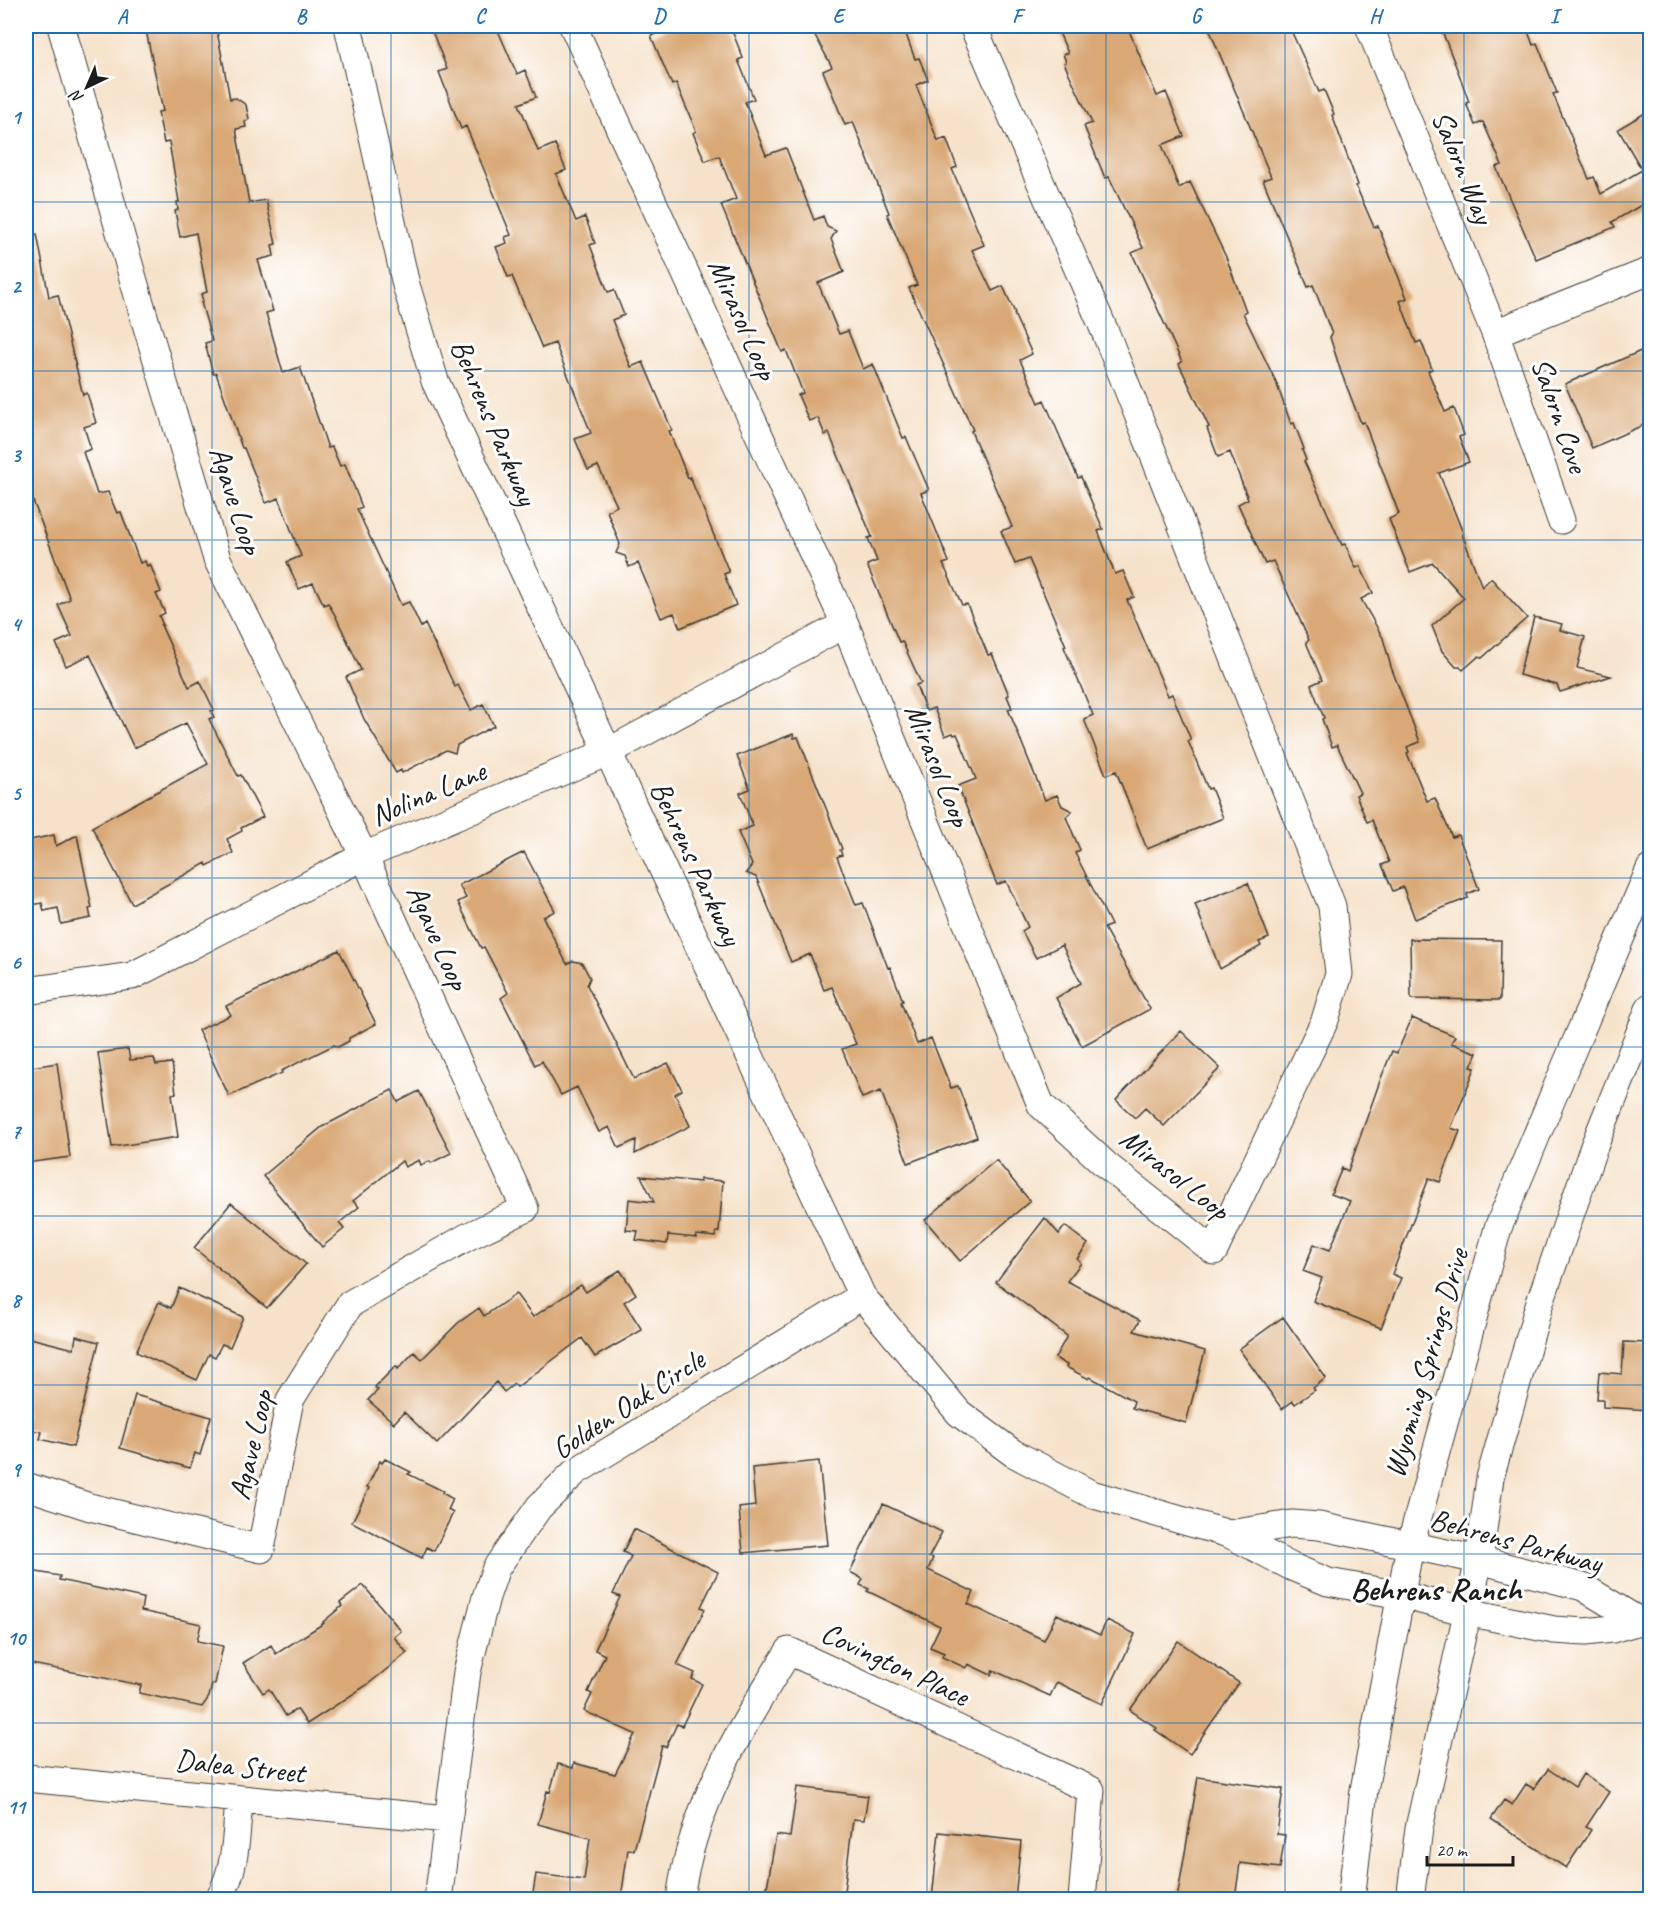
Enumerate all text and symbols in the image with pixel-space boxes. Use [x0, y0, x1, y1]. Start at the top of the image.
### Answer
text: A [117, 4, 129, 29]
text: B [296, 4, 308, 29]
text: C [475, 4, 487, 29]
text: D [653, 4, 667, 29]
text: E [833, 4, 847, 29]
text: F [1012, 4, 1026, 29]
text: G [1191, 4, 1204, 29]
text: H [1369, 4, 1384, 29]
text: I [1550, 4, 1563, 29]
north arrow [57, 57, 117, 117]
text: N [65, 84, 88, 108]
text: 1 [12, 105, 23, 130]
street label: Salorn Way [1423, 105, 1504, 232]
street label: Mirasol Loop [699, 252, 787, 387]
text: 2 [12, 274, 23, 299]
street label: Behrens Parkway [442, 333, 547, 512]
street label: Salorn Cove [1523, 353, 1598, 480]
street label: Agave Loop [201, 441, 272, 560]
text: 3 [12, 443, 23, 468]
text: 4 [12, 612, 24, 637]
street label: Mirasol Loop [896, 698, 980, 833]
street label: Nolina Lane [365, 751, 493, 834]
street label: Behrens Parkway [641, 775, 751, 953]
text: 5 [12, 781, 23, 806]
street label: Agave Loop [398, 879, 479, 997]
text: 6 [11, 950, 22, 975]
text: 7 [12, 1119, 23, 1144]
street label: Mirasol Loop [1113, 1119, 1239, 1230]
street label: Wyoming Springs Drive [1375, 1242, 1477, 1482]
text: 8 [12, 1288, 24, 1313]
street label: Golden Oak Circle [544, 1339, 713, 1467]
street label: Agave Loop [220, 1385, 282, 1503]
text: 9 [12, 1457, 23, 1482]
street label: Behrens Parkway [1426, 1500, 1608, 1583]
district label: Behrens Ranch [1351, 1569, 1523, 1610]
street label: Covington Place [815, 1613, 977, 1716]
text: 10 [7, 1626, 27, 1651]
street label: Dalea Street [174, 1740, 309, 1792]
text: 11 [7, 1795, 27, 1820]
scale bar [1427, 1829, 1512, 1867]
text: 20 m [1436, 1839, 1469, 1861]

